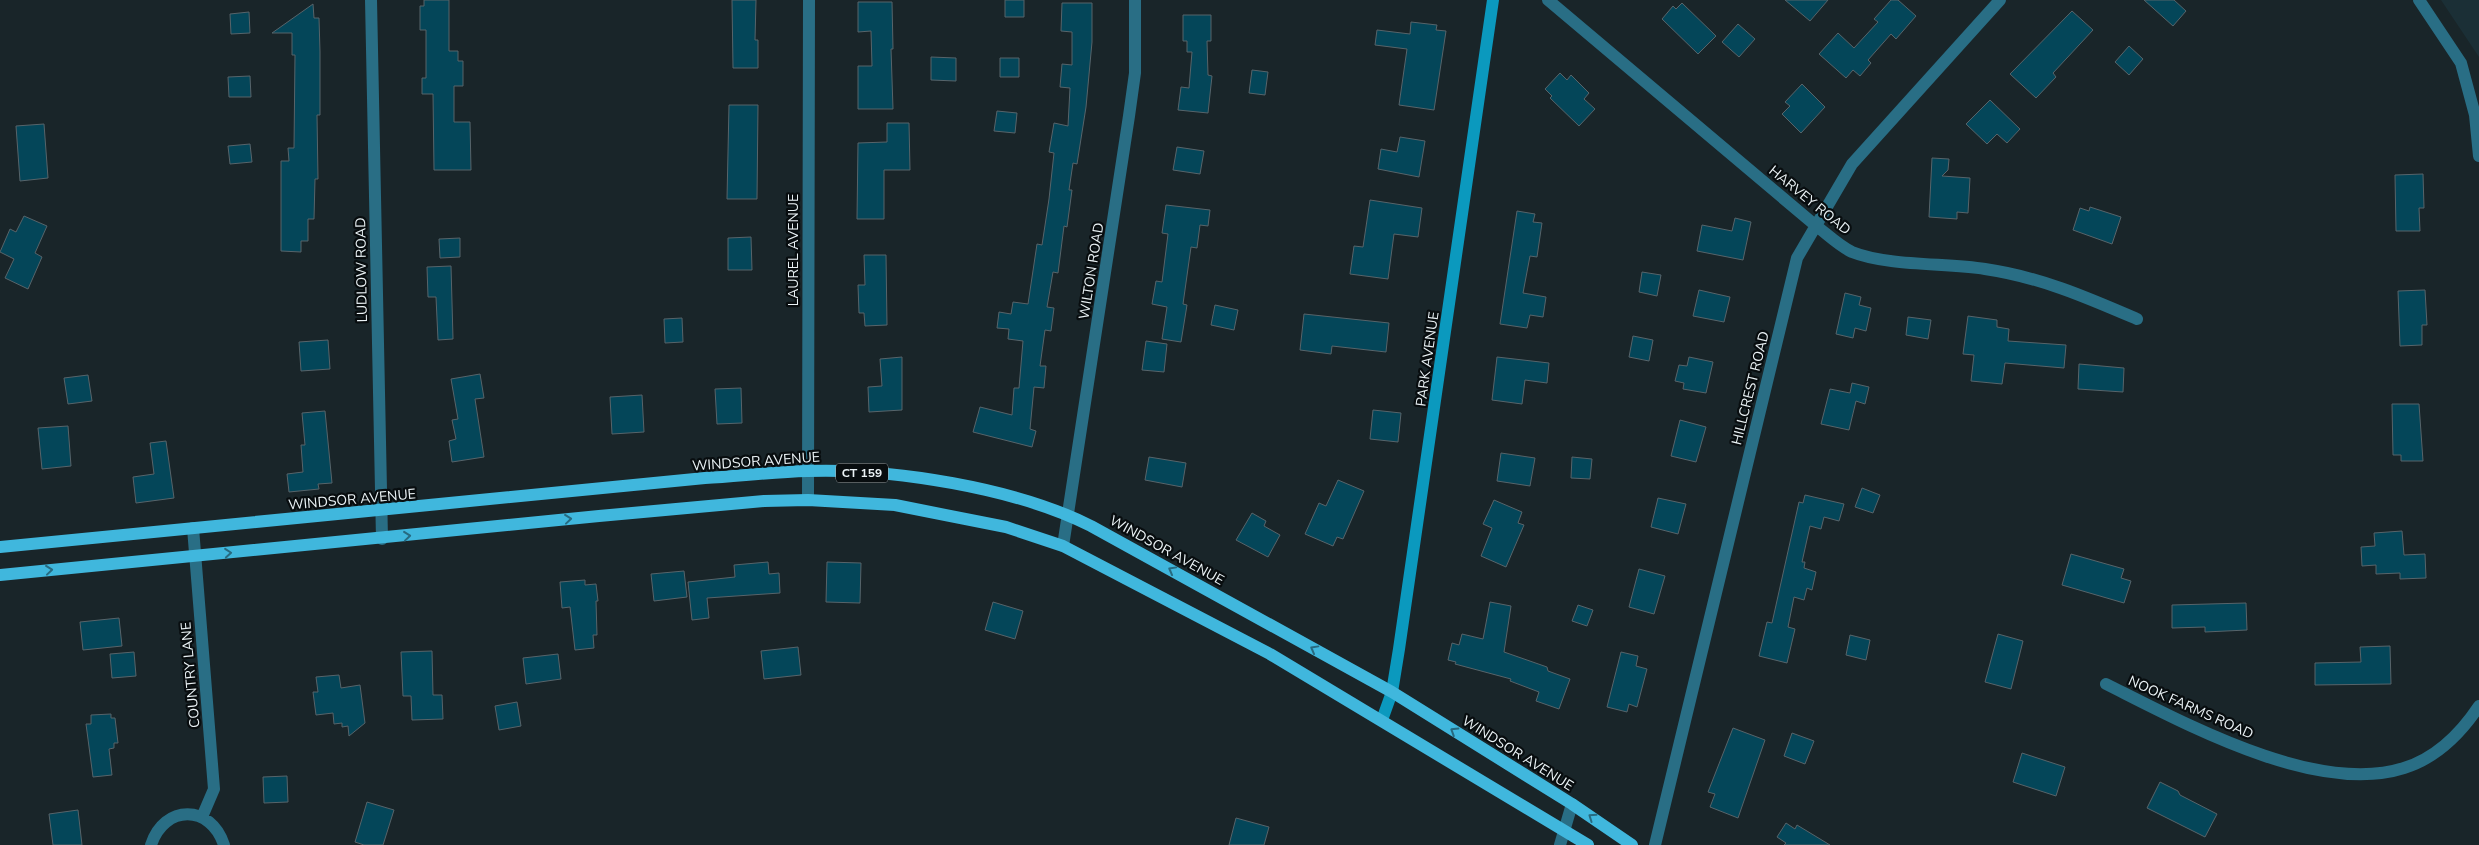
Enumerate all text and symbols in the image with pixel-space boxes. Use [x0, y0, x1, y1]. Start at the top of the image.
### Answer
street label: HARVEY ROAD [1765, 161, 1855, 239]
street label: LAUREL AVENUE [784, 194, 803, 306]
street label: LUDLOW ROAD [351, 217, 372, 323]
street label: WILTON ROAD [1074, 221, 1109, 321]
street label: PARK AVENUE [1411, 310, 1444, 408]
street label: HILLCREST ROAD [1727, 329, 1774, 447]
street label: WINDSOR AVENUE [692, 448, 821, 475]
road number: CT 159 [836, 463, 888, 482]
street label: WINDSOR AVENUE [287, 484, 417, 515]
street label: WINDSOR AVENUE [1106, 511, 1227, 590]
one-way arrow [565, 514, 573, 525]
one-way arrow [403, 531, 411, 542]
one-way arrow [224, 548, 232, 559]
one-way arrow [45, 565, 53, 576]
one-way arrow [1168, 566, 1177, 576]
street label: COUNTRY LANE [176, 621, 205, 729]
one-way arrow [1310, 645, 1319, 655]
street label: NOOK FARMS ROAD [2125, 671, 2256, 744]
street label: WINDSOR AVENUE [1458, 711, 1577, 795]
one-way arrow [1451, 727, 1460, 737]
one-way arrow [1588, 814, 1597, 823]

